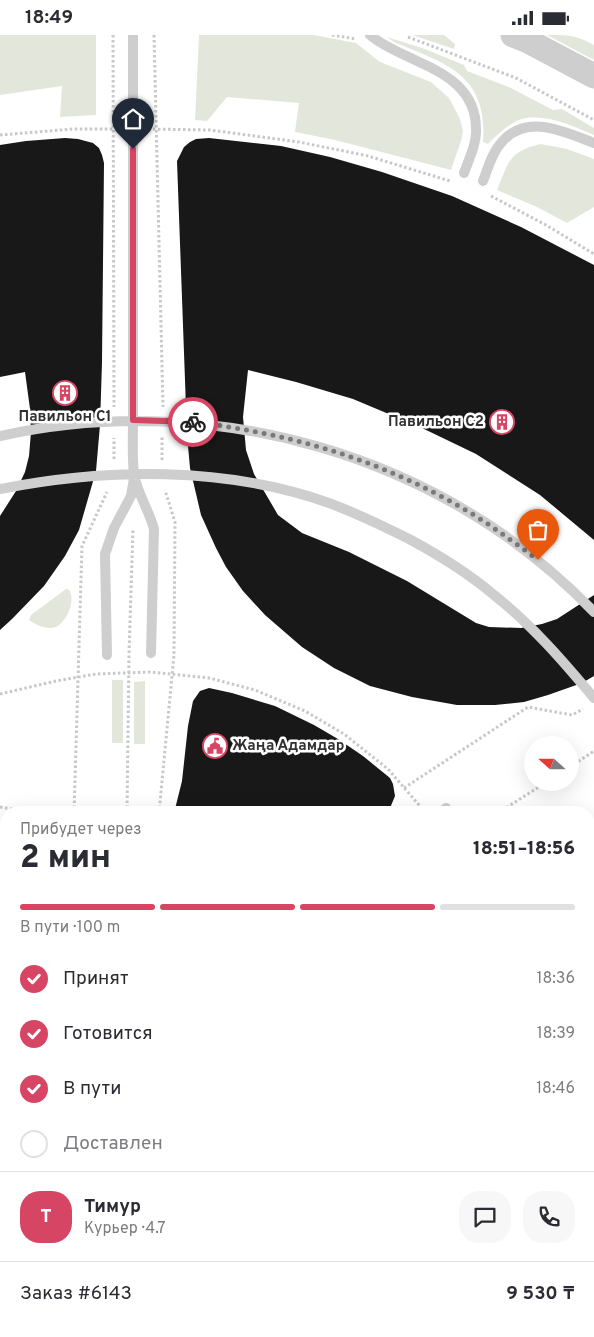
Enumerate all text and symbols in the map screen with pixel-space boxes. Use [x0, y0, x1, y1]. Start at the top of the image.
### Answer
text: 18:49 [25, 6, 73, 30]
pin [112, 98, 154, 149]
icon: home [119, 105, 147, 133]
building icon: Павильон С1 [52, 380, 78, 406]
courier [168, 397, 218, 447]
place label: Павильон С1 [19, 408, 111, 427]
icon: bike [179, 408, 207, 436]
building icon: Павильон С2 [489, 409, 515, 435]
place label: Павильон С2 [388, 413, 484, 432]
pin [517, 509, 559, 560]
icon: bag [524, 516, 552, 544]
public building icon: Жаңа Адамдар [202, 733, 228, 759]
north arrow [524, 736, 579, 791]
map controls [524, 736, 579, 791]
place label: Жаңа Адамдар [232, 737, 344, 756]
text: Прибудет через [20, 820, 142, 840]
text: 18:51–18:56 [473, 837, 575, 861]
text: 2 мин [20, 839, 111, 879]
text: В пути · 100 m [20, 918, 120, 938]
icon: check [20, 965, 48, 993]
text: Принят [63, 967, 129, 991]
text: 18:36 [536, 969, 575, 989]
icon: check [20, 1020, 48, 1048]
text: Готовится [63, 1022, 153, 1046]
text: 18:39 [537, 1024, 575, 1044]
icon: check [20, 1075, 48, 1103]
text: В пути [63, 1077, 121, 1101]
text: 18:46 [536, 1079, 575, 1099]
text: Доставлен [63, 1132, 163, 1156]
button: chat [459, 1191, 511, 1243]
button: phone [523, 1191, 575, 1243]
text: Тимур [84, 1195, 141, 1219]
text: Т [40, 1205, 52, 1229]
text: Курьер · 4.7 [84, 1219, 166, 1239]
text: Заказ #6143 [20, 1282, 132, 1306]
text: 9 530 ₸ [506, 1282, 575, 1306]

